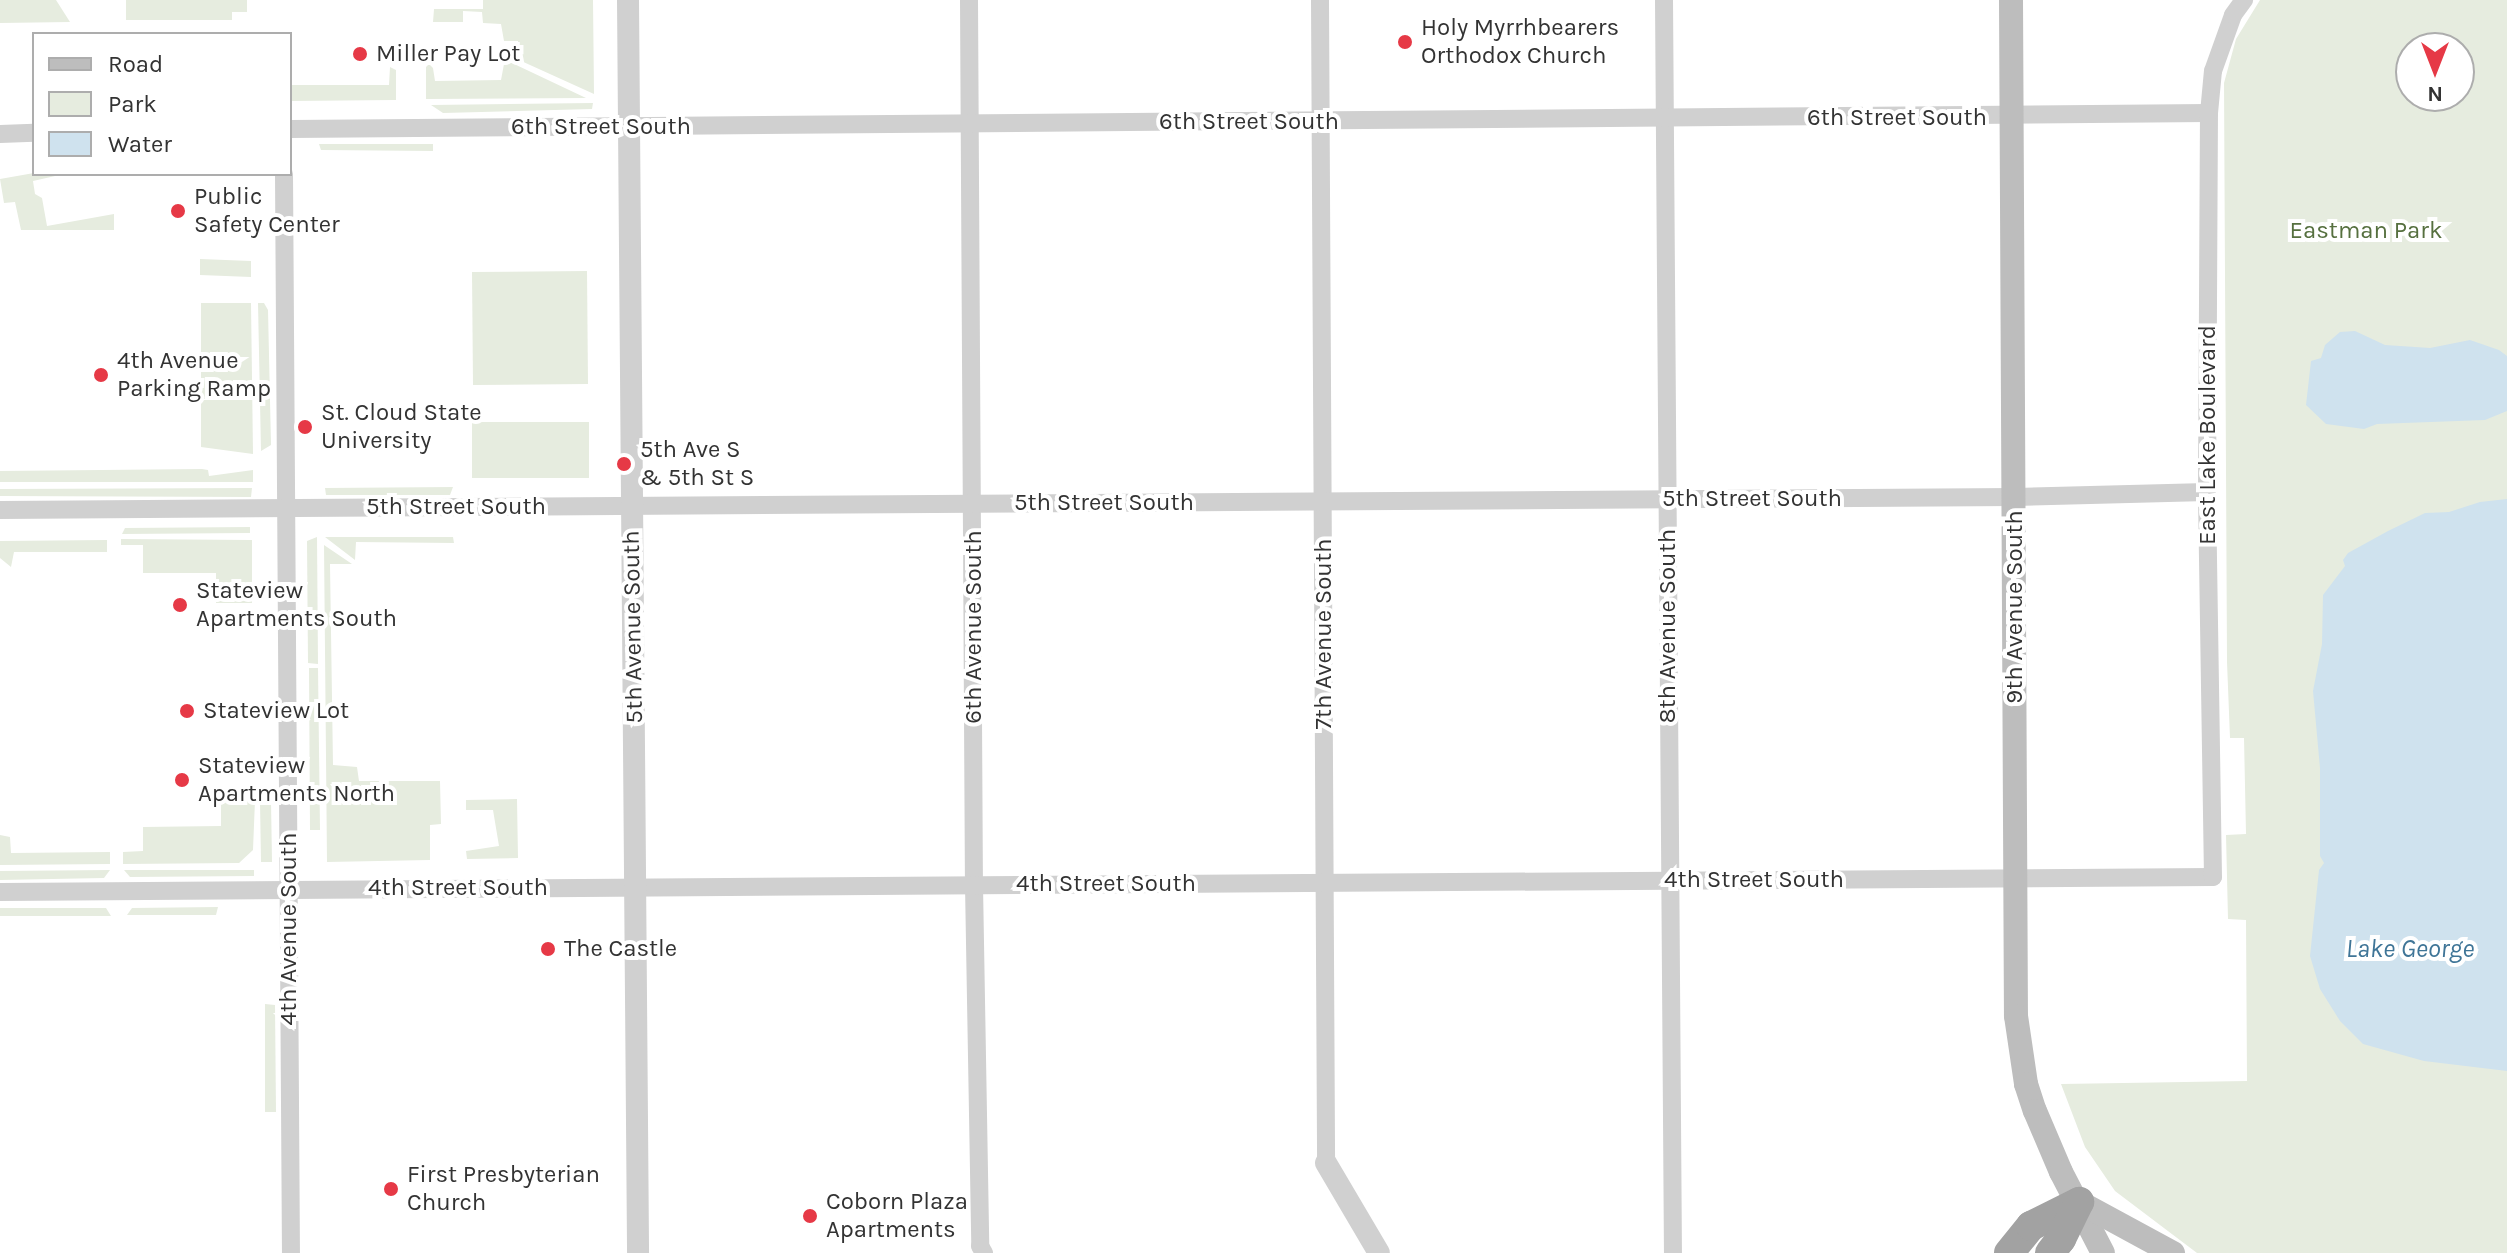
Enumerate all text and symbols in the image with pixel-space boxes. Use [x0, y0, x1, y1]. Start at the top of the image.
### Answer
place label: Holy Myrrhbearers Orthodox Church [1421, 14, 1619, 70]
legend [32, 32, 292, 176]
north arrow [2395, 32, 2475, 112]
marker: Holy Myrrhbearers Orthodox Church [1396, 33, 1414, 51]
place label: Miller Pay Lot [376, 40, 520, 68]
marker: Miller Pay Lot [351, 45, 369, 63]
text: Road [108, 50, 163, 78]
text: N [2427, 81, 2443, 107]
text: Park [108, 90, 157, 118]
street label: 6th Street South [1807, 104, 1987, 132]
street label: 6th Street South [1159, 108, 1339, 136]
street label: 6th Street South [511, 113, 691, 141]
text: Water [108, 130, 172, 158]
place label: Public Safety Center [194, 183, 340, 239]
marker: Public Safety Center [169, 202, 187, 220]
park label: Eastman Park [2290, 217, 2442, 245]
street label: East Lake Boulevard [2194, 325, 2222, 545]
place label: 4th Avenue Parking Ramp [117, 347, 271, 403]
marker: 4th Avenue Parking Ramp [92, 366, 110, 384]
place label: St. Cloud State University [321, 399, 482, 455]
marker: St. Cloud State University [296, 418, 314, 436]
place label: 5th Ave S & 5th St S [640, 436, 754, 492]
marker: 5th Ave S & 5th St S [615, 455, 633, 473]
street label: 5th Street South [1662, 485, 1842, 513]
street label: 5th Street South [1014, 489, 1194, 517]
street label: 5th Street South [366, 493, 546, 521]
street label: 9th Avenue South [2001, 510, 2029, 704]
street label: 8th Avenue South [1654, 529, 1682, 723]
street label: 5th Avenue South [617, 530, 649, 724]
street label: 6th Avenue South [960, 530, 988, 724]
street label: 7th Avenue South [1310, 539, 1338, 729]
place label: Stateview Apartments South [196, 577, 397, 633]
marker: Stateview Apartments South [171, 596, 189, 614]
place label: Stateview Lot [203, 697, 349, 725]
marker: Stateview Lot [178, 702, 196, 720]
place label: Stateview Apartments North [198, 752, 395, 808]
marker: Stateview Apartments North [173, 771, 191, 789]
street label: 4th Avenue South [275, 833, 303, 1025]
street label: 4th Street South [1664, 866, 1844, 894]
street label: 4th Street South [1016, 870, 1196, 898]
street label: 4th Street South [368, 874, 548, 902]
water label: Lake George [2346, 933, 2474, 965]
place label: The Castle [564, 935, 677, 963]
marker: The Castle [539, 940, 557, 958]
place label: First Presbyterian Church [407, 1161, 600, 1217]
marker: First Presbyterian Church [382, 1180, 400, 1198]
place label: Coborn Plaza Apartments [826, 1188, 968, 1244]
marker: Coborn Plaza Apartments [801, 1207, 819, 1225]

